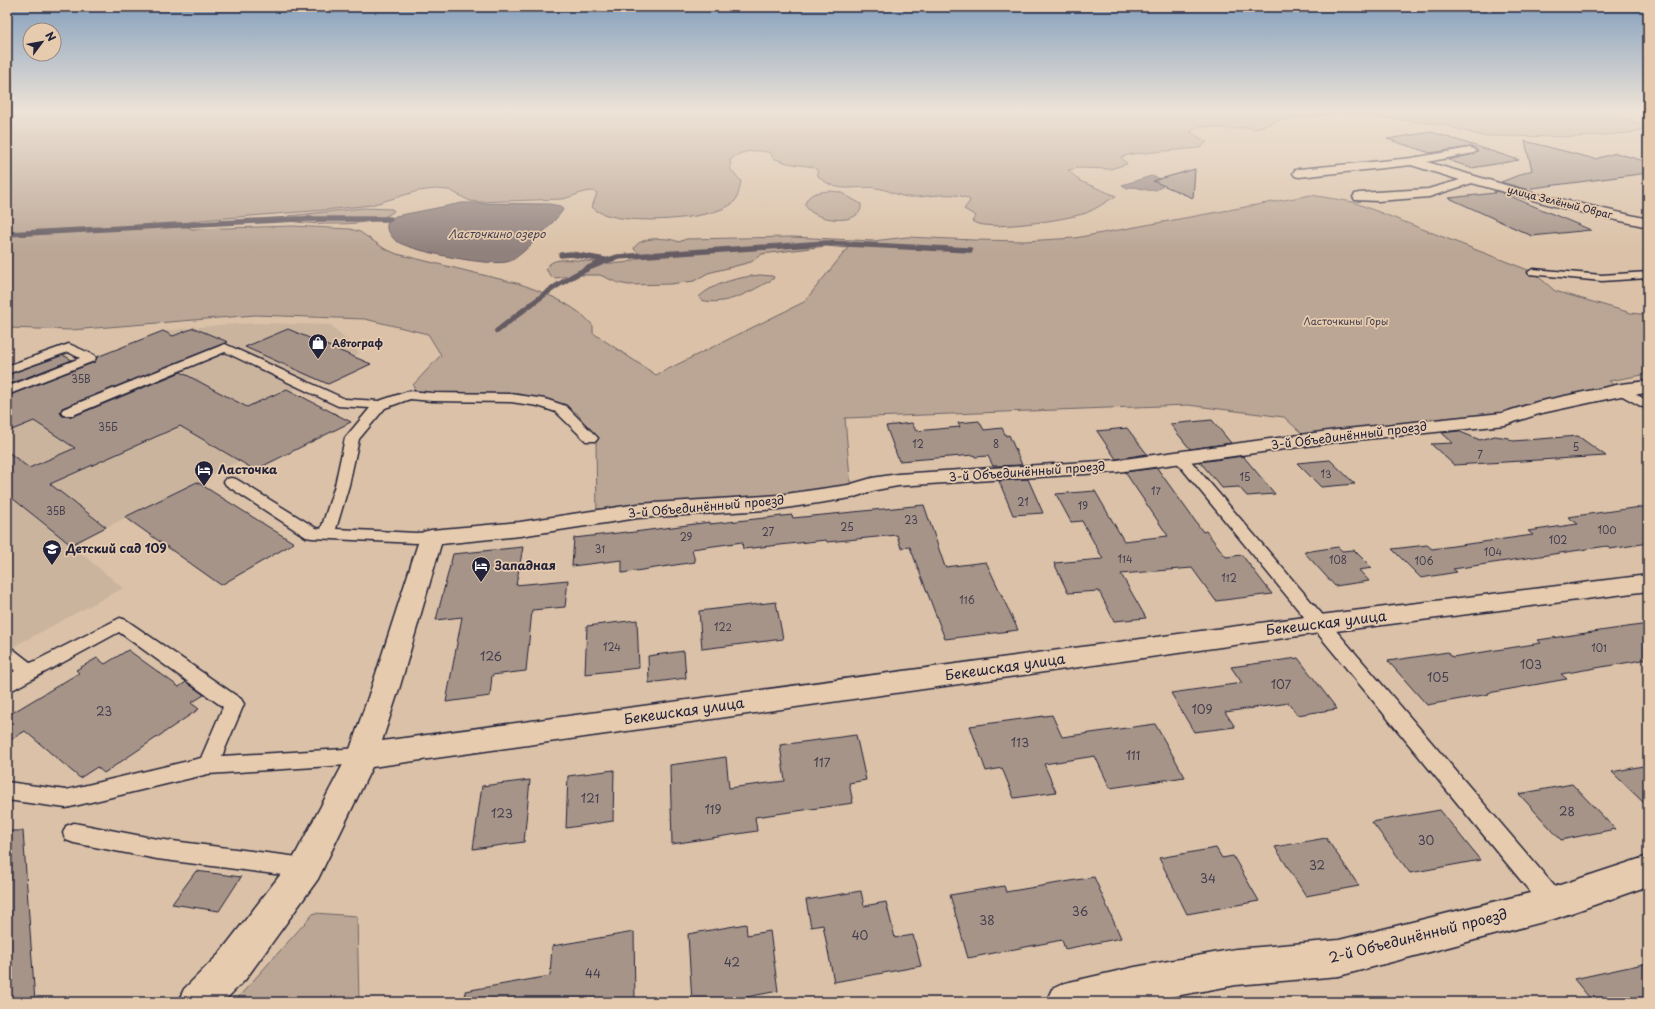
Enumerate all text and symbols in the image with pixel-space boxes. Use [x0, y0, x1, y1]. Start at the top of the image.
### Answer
north arrow [22, 22, 62, 62]
text: N [41, 28, 61, 45]
street label: улица Зелёный Овраг [1506, 181, 1615, 222]
water label: Ласточкино озеро [449, 225, 546, 242]
park label: Ласточкины Горы [1304, 313, 1388, 328]
shop icon: Автограф [307, 332, 329, 360]
place label: Автограф [332, 335, 384, 350]
house number: 35В [71, 371, 91, 386]
street label: 3-й Объединённый проезд [1270, 417, 1428, 454]
house number: 35Б [98, 419, 118, 434]
house number: 12 [912, 436, 924, 451]
house number: 8 [993, 436, 999, 451]
house number: 5 [1573, 439, 1579, 454]
house number: 7 [1477, 447, 1483, 462]
street label: 3-й Объединённый проезд [948, 457, 1106, 485]
hotel icon: Ласточка [193, 459, 215, 487]
place label: Ласточка [218, 460, 278, 478]
house number: 13 [1320, 466, 1332, 481]
house number: 15 [1240, 469, 1250, 484]
house number: 17 [1151, 483, 1162, 498]
street label: 3-й Объединённый проезд [627, 490, 785, 522]
house number: 21 [1017, 494, 1029, 509]
house number: 19 [1078, 498, 1088, 513]
house number: 35В [46, 503, 66, 518]
house number: 23 [904, 512, 918, 527]
house number: 25 [840, 519, 854, 534]
house number: 100 [1597, 522, 1617, 537]
house number: 27 [762, 524, 775, 539]
house number: 29 [680, 529, 693, 544]
house number: 102 [1549, 532, 1567, 547]
school or university icon: Детский сад 109 [41, 538, 63, 566]
place label: Детский сад 109 [65, 539, 167, 557]
house number: 31 [595, 541, 605, 556]
house number: 104 [1484, 544, 1503, 559]
house number: 114 [1118, 551, 1133, 566]
house number: 108 [1329, 552, 1347, 567]
house number: 106 [1415, 553, 1433, 568]
hotel icon: Западная [470, 555, 492, 583]
place label: Западная [494, 556, 556, 574]
house number: 112 [1221, 570, 1237, 585]
house number: 116 [959, 592, 975, 607]
street label: Бекешская улица [1264, 605, 1388, 640]
house number: 122 [714, 619, 732, 634]
house number: 124 [603, 639, 621, 654]
house number: 101 [1591, 640, 1607, 655]
house number: 126 [480, 647, 502, 665]
street label: Бекешская улица [943, 648, 1067, 685]
house number: 103 [1520, 655, 1542, 673]
house number: 105 [1427, 668, 1449, 686]
house number: 107 [1271, 675, 1292, 693]
street label: Бекешская улица [622, 692, 746, 729]
house number: 109 [1191, 700, 1213, 718]
house number: 23 [96, 702, 112, 720]
house number: 113 [1011, 733, 1029, 751]
house number: 111 [1126, 746, 1140, 764]
house number: 117 [814, 753, 831, 771]
house number: 121 [581, 789, 599, 807]
house number: 119 [704, 800, 722, 818]
house number: 28 [1559, 802, 1575, 820]
house number: 123 [491, 804, 513, 822]
house number: 30 [1418, 831, 1435, 849]
house number: 32 [1309, 856, 1325, 874]
house number: 34 [1200, 869, 1216, 887]
house number: 36 [1072, 902, 1088, 920]
street label: 2-й Объединённый проезд [1326, 903, 1509, 968]
house number: 38 [979, 911, 995, 929]
house number: 40 [852, 926, 869, 944]
house number: 42 [724, 953, 740, 971]
house number: 44 [585, 964, 601, 982]

